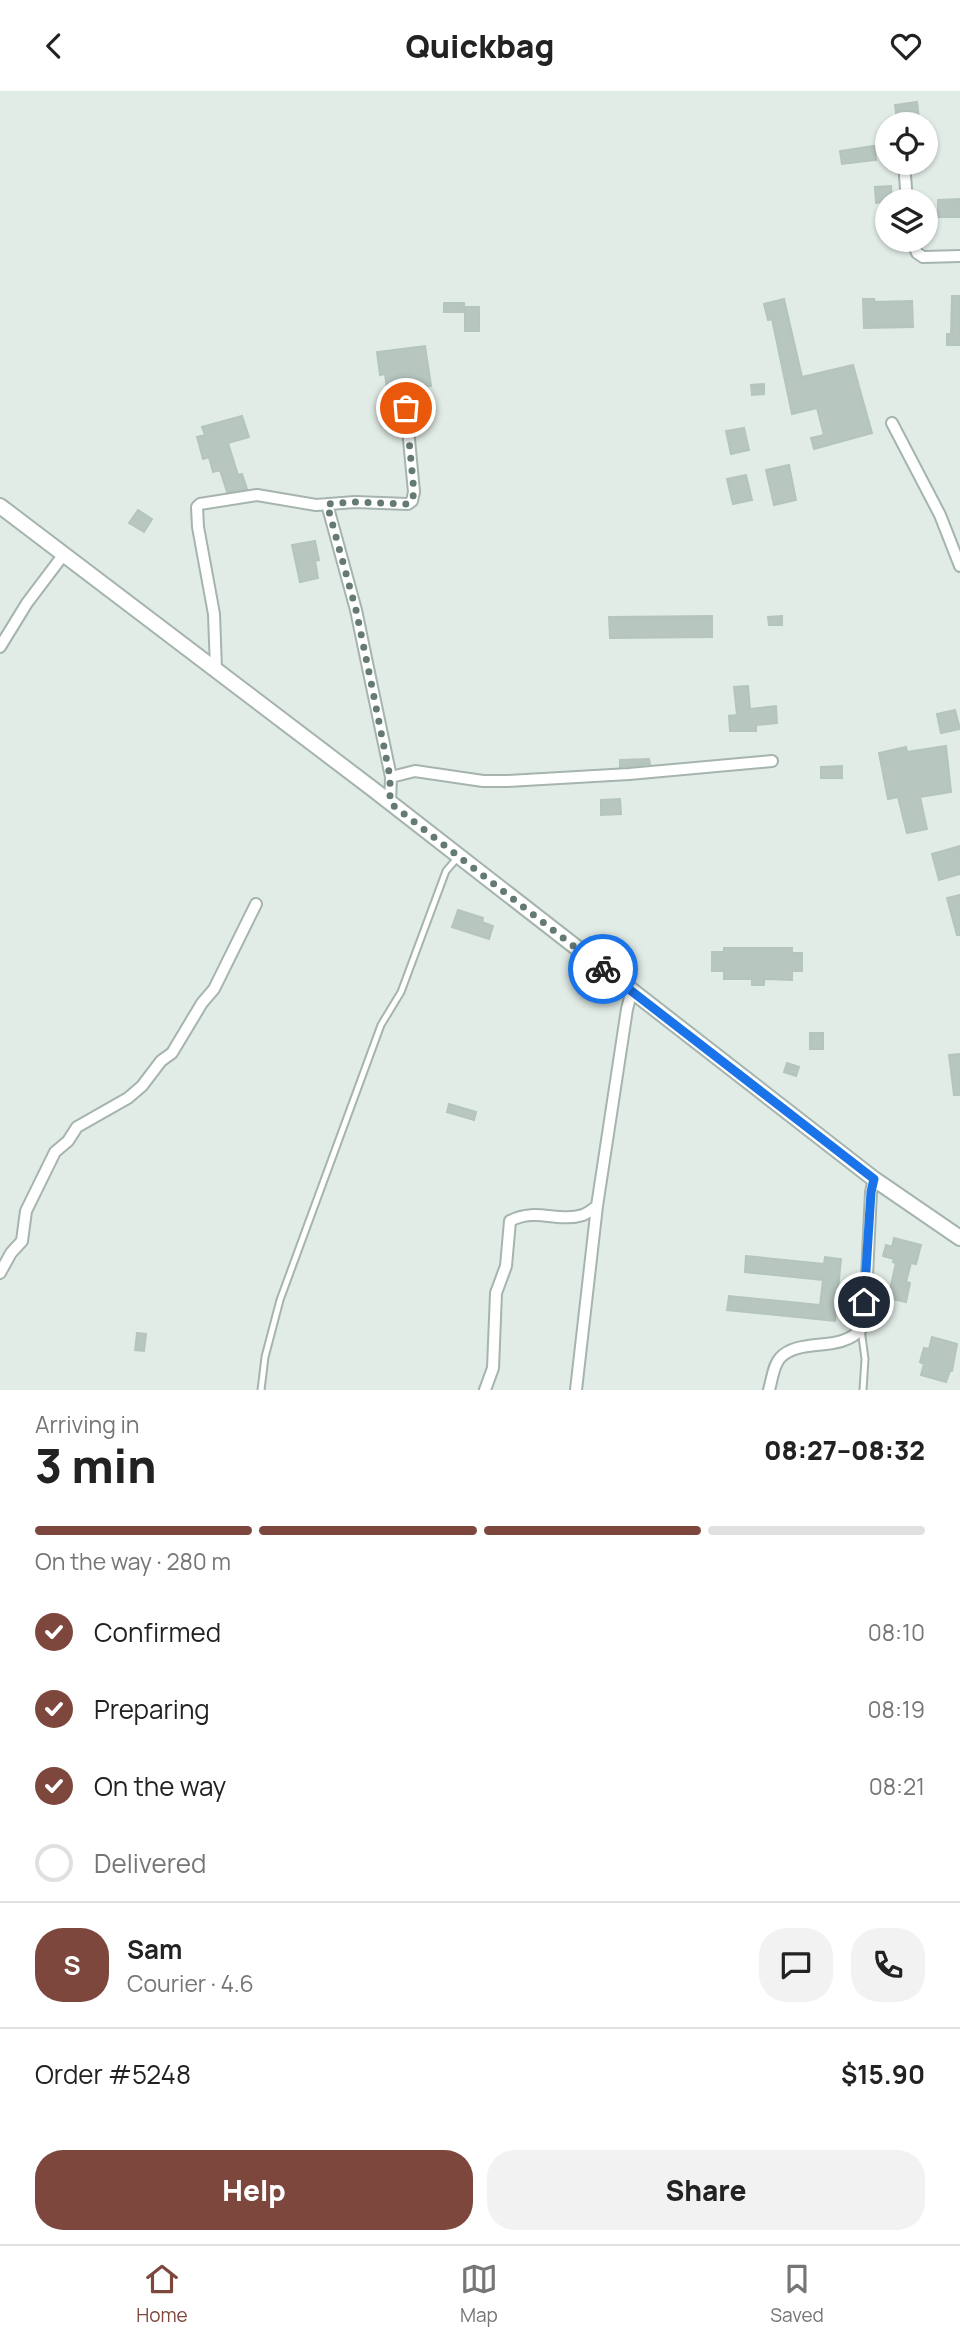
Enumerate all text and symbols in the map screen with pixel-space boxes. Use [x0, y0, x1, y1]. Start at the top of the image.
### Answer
text: Quickbag [406, 24, 555, 68]
icon: back [35, 27, 73, 65]
icon: heart [887, 27, 925, 65]
map controls [875, 112, 938, 252]
button: locate [875, 112, 938, 175]
button: layers [875, 189, 938, 252]
pin [376, 378, 436, 438]
icon: bag [387, 389, 425, 427]
courier [568, 934, 638, 1004]
icon: bike [584, 950, 622, 988]
pin [834, 1272, 894, 1332]
icon: home [845, 1283, 883, 1321]
text: Arriving in [35, 1408, 140, 1440]
text: 08:27–08:32 [764, 1432, 925, 1468]
text: 3 min [35, 1434, 156, 1497]
text: On the way · 280 m [35, 1545, 231, 1577]
icon: check [35, 1613, 73, 1651]
text: Confirmed [94, 1614, 221, 1650]
text: 08:10 [868, 1616, 925, 1648]
icon: check [35, 1690, 73, 1728]
text: Preparing [94, 1691, 210, 1727]
text: 08:19 [868, 1693, 925, 1725]
icon: check [35, 1767, 73, 1805]
text: On the way [94, 1768, 226, 1804]
text: 08:21 [869, 1770, 925, 1802]
text: Delivered [94, 1845, 206, 1881]
button: chat [759, 1928, 833, 2002]
button: phone [851, 1928, 925, 2002]
text: Sam [127, 1931, 182, 1967]
text: S [63, 1947, 81, 1983]
text: Courier · 4.6 [127, 1967, 254, 1999]
text: Order #5248 [35, 2056, 191, 2092]
text: $15.90 [841, 2056, 925, 2092]
button: Help [35, 2150, 473, 2230]
button: Share [487, 2150, 925, 2230]
tab: Home [136, 2260, 188, 2328]
tab: Map [460, 2260, 498, 2328]
tab: Saved [770, 2260, 824, 2328]

